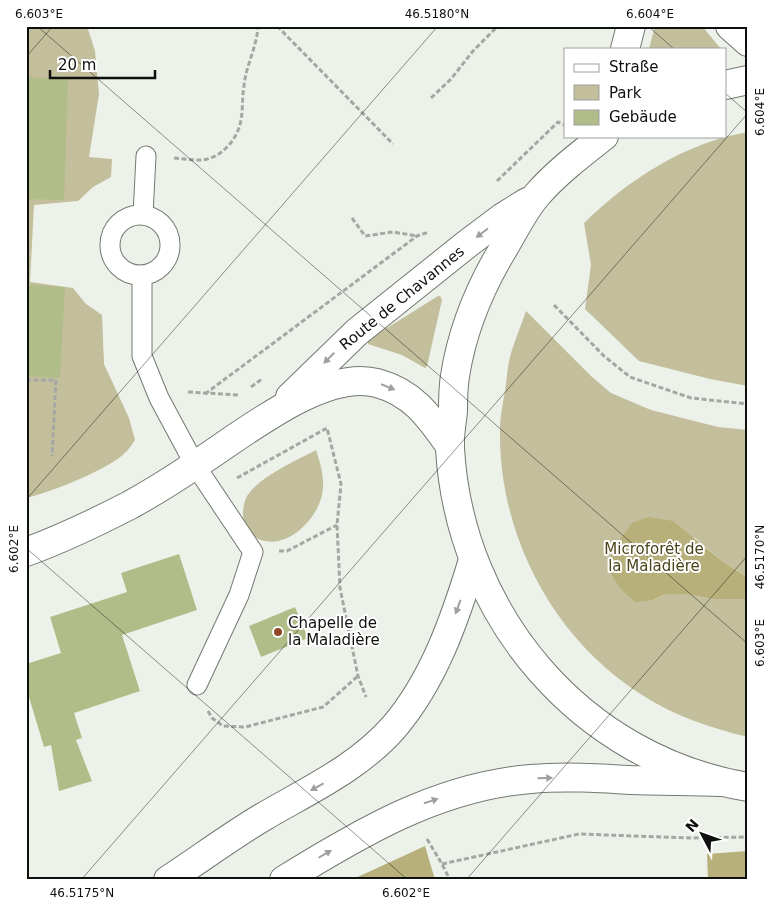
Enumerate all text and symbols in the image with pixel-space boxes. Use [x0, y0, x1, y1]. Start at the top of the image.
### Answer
text: 6.603°E [15, 7, 63, 21]
text: 46.5180°N [405, 7, 469, 21]
text: 6.604°E [626, 7, 674, 21]
scale bar [50, 48, 155, 80]
legend [564, 48, 726, 138]
text: 20 m [58, 56, 96, 74]
text: Straße [609, 58, 658, 76]
text: Park [609, 84, 642, 102]
text: 6.604°E [753, 88, 767, 136]
text: Gebäude [609, 108, 677, 126]
one-way arrow [475, 228, 489, 238]
street label: Route de Chavannes [336, 242, 468, 354]
one-way arrow [324, 352, 336, 364]
one-way arrow [380, 384, 395, 392]
text: 6.602°E [7, 525, 21, 573]
text: 46.5170°N [753, 525, 767, 589]
park label: Microforêt de la Maladière [604, 540, 704, 575]
one-way arrow [454, 599, 461, 614]
place label: Chapelle de la Maladière [288, 614, 380, 649]
text: 6.603°E [753, 619, 767, 667]
marker: Chapelle de la Maladière [272, 626, 284, 638]
one-way arrow [537, 774, 553, 782]
one-way arrow [310, 783, 325, 791]
one-way arrow [424, 797, 439, 805]
north arrow [676, 808, 726, 858]
text: N [682, 816, 702, 835]
one-way arrow [319, 850, 332, 859]
text: 46.5175°N [50, 886, 114, 900]
text: 6.602°E [382, 886, 430, 900]

